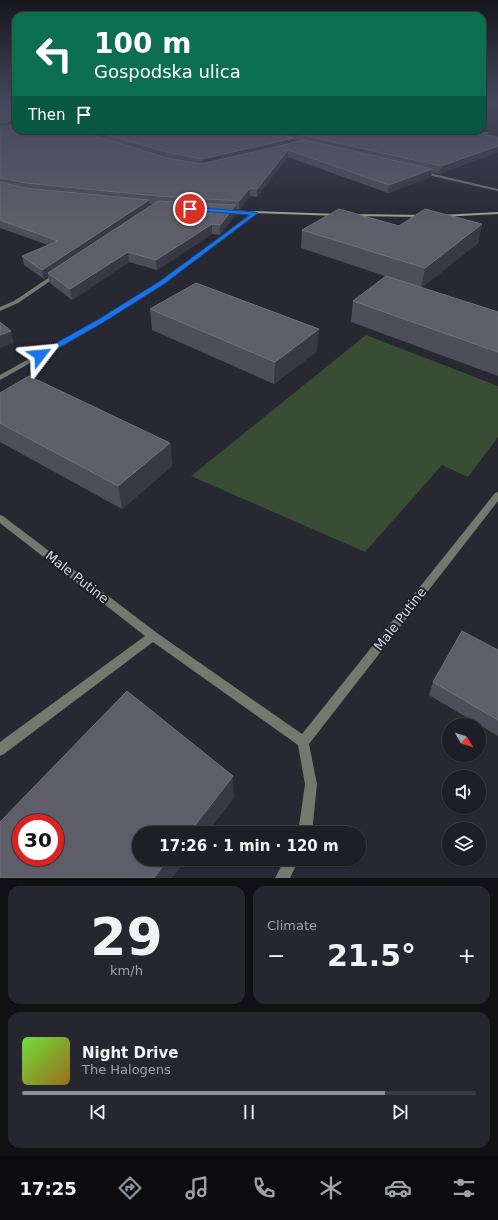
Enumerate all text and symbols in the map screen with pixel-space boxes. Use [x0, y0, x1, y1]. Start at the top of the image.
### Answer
text: 100 m [94, 27, 191, 60]
icon: left [28, 28, 80, 80]
text: Gospodska ulica [94, 61, 241, 82]
icon: arrive [73, 104, 95, 126]
text: Then [28, 106, 65, 124]
pin [173, 192, 207, 226]
icon: arrive [179, 198, 201, 220]
position arrow [19, 334, 61, 376]
street label: Male Putine [43, 548, 111, 606]
street label: Male Putine [371, 585, 429, 653]
north arrow [442, 718, 486, 762]
map controls [442, 718, 486, 866]
button: sound [442, 770, 486, 814]
speed limit sign: 30 [12, 814, 64, 866]
button: layers [442, 822, 486, 866]
text: 17:26 · 1 min · 120 m [159, 837, 339, 855]
text: 29 [90, 907, 163, 967]
text: Climate [267, 918, 317, 933]
text: 21.5° [327, 938, 416, 973]
text: − [267, 943, 285, 968]
text: + [458, 943, 476, 968]
text: km/h [110, 963, 143, 978]
text: Night Drive [82, 1044, 178, 1062]
text: The Halogens [82, 1062, 171, 1077]
icon: previous [87, 1101, 109, 1123]
icon: pause [238, 1101, 260, 1123]
icon: next [389, 1101, 411, 1123]
icon: directions [116, 1174, 144, 1202]
icon: music [183, 1174, 211, 1202]
icon: phone [250, 1174, 278, 1202]
icon: climate [317, 1174, 345, 1202]
icon: car [384, 1174, 412, 1202]
icon: filters [450, 1174, 478, 1202]
text: 17:25 [19, 1178, 77, 1199]

